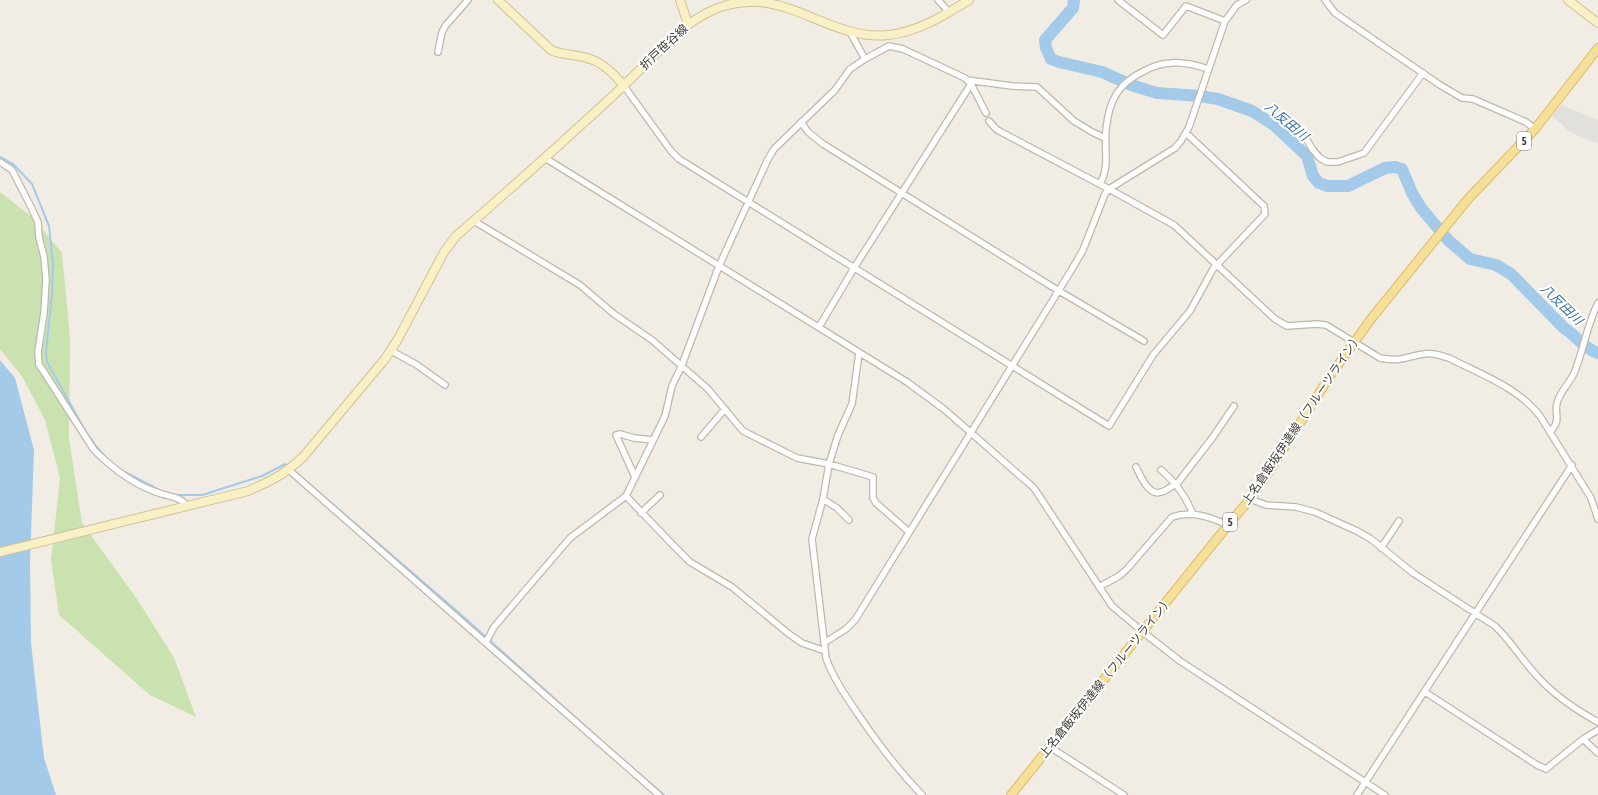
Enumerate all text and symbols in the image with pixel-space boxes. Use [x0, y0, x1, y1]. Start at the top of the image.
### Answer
street label: 折戸笹谷線 [637, 21, 691, 73]
water label: 八反田川 [1262, 99, 1313, 145]
road number: 5 [1517, 132, 1531, 150]
water label: 八反田川 [1538, 281, 1587, 329]
street label: 上名倉飯坂伊達線（フルーツライン） [1239, 331, 1365, 507]
road number: 5 [1223, 513, 1237, 531]
street label: 上名倉飯坂伊達線（フルーツライン） [1036, 593, 1176, 761]

